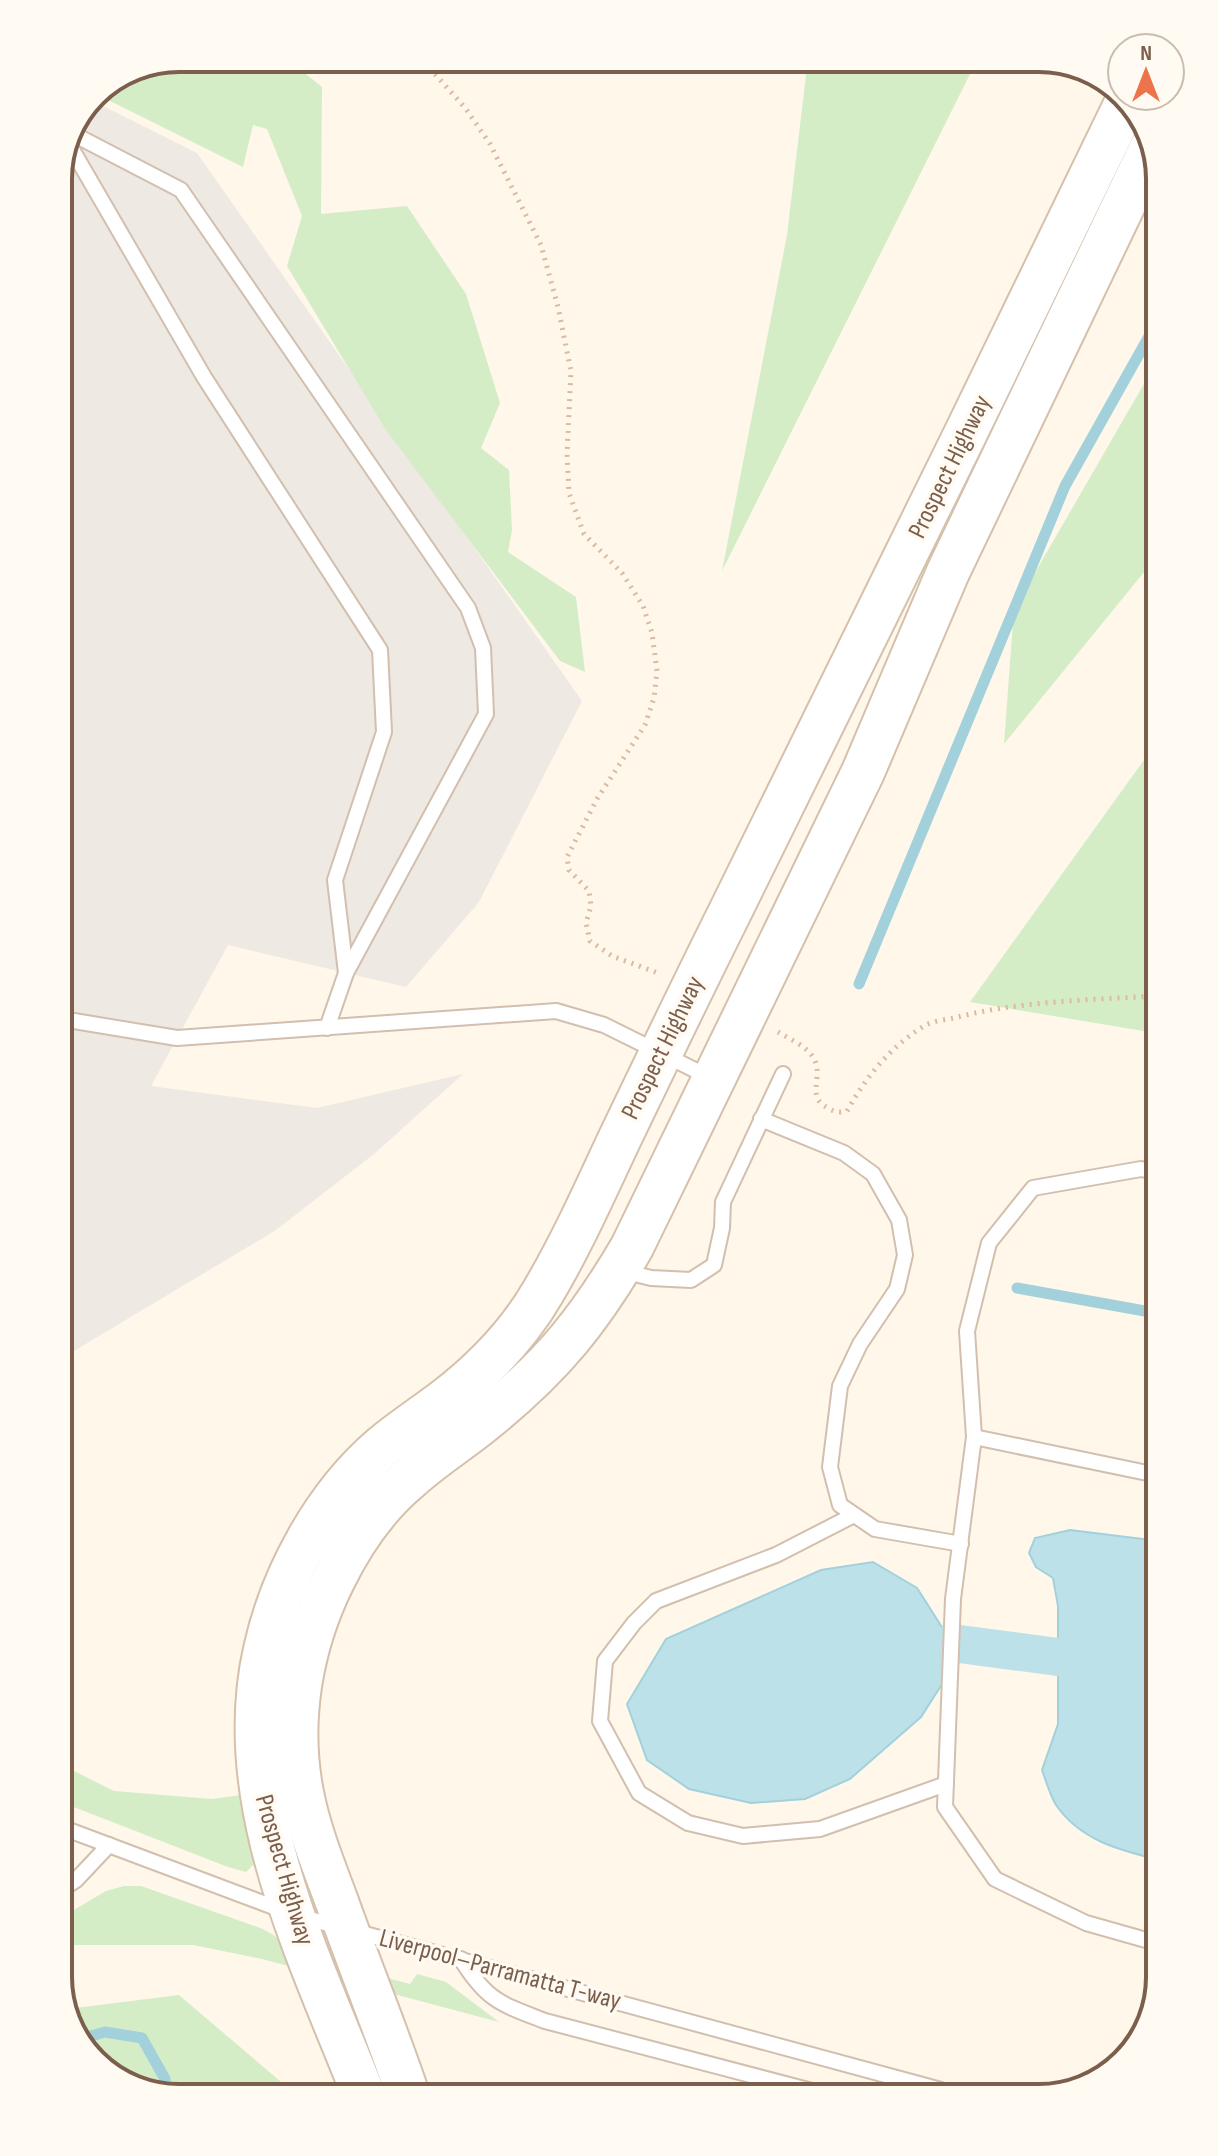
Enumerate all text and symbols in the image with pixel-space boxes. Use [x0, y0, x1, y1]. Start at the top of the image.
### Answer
north arrow [1106, 32, 1186, 112]
text: N [1140, 40, 1152, 67]
street label: Prospect Highway [902, 390, 998, 544]
street label: Prospect Highway [615, 971, 711, 1125]
street label: Prospect Highway [248, 1791, 320, 1949]
street label: Liverpool–Parramatta T-way [376, 1923, 624, 2017]

